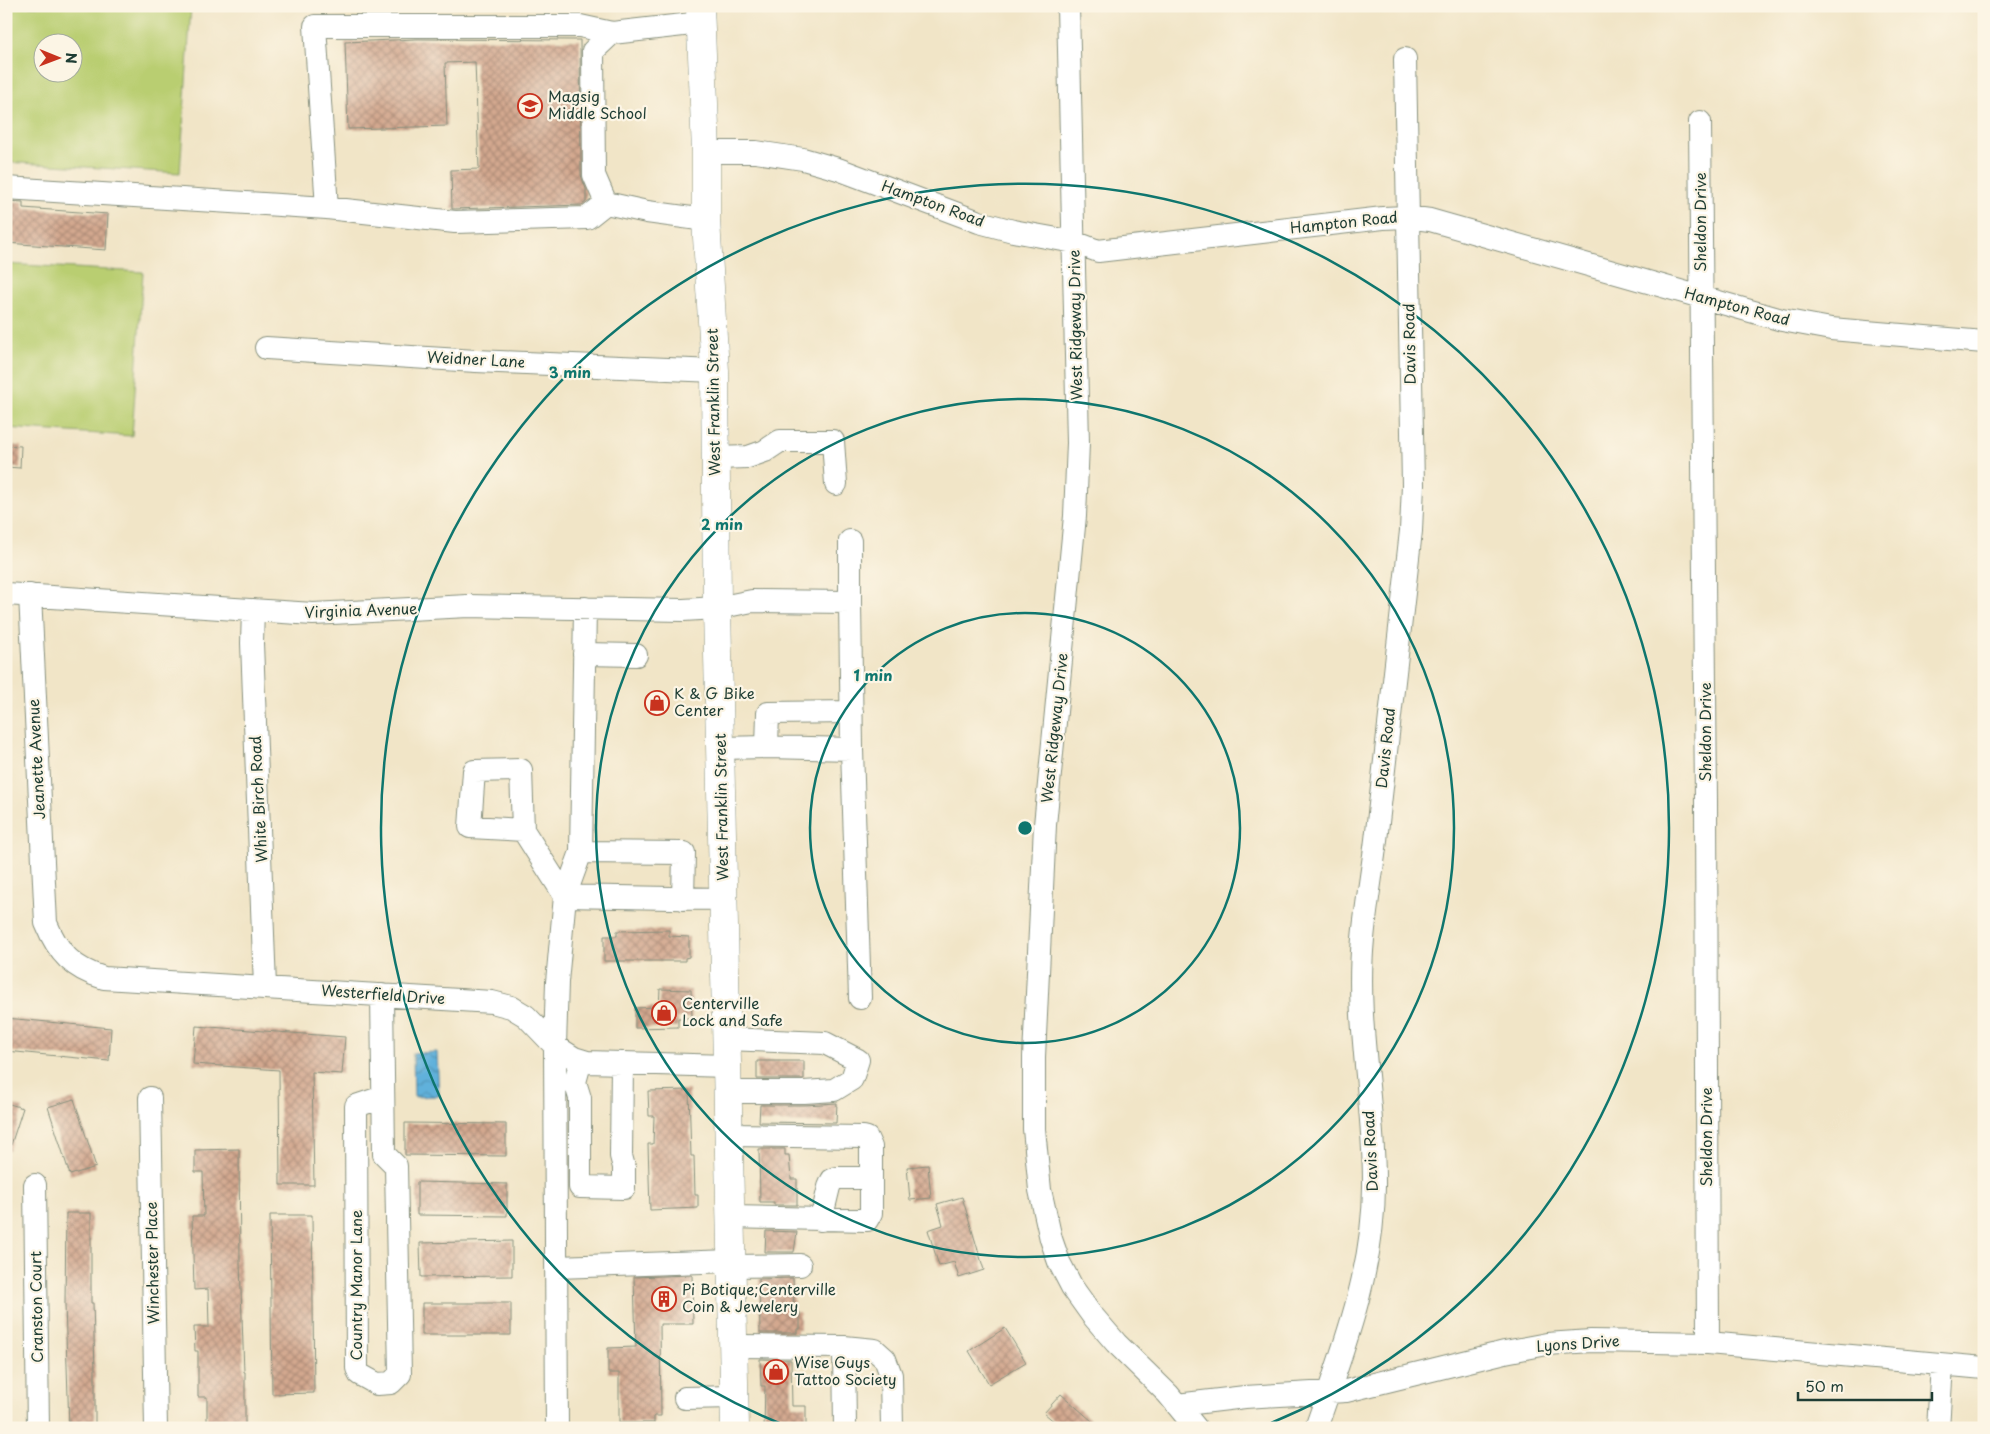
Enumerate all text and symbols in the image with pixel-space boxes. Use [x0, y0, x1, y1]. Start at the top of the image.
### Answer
north arrow [32, 32, 82, 82]
text: N [61, 53, 82, 64]
place label: Magsig Middle School [548, 84, 647, 124]
school or university icon: Magsig Middle School [517, 93, 543, 119]
street label: Sheldon Drive [1688, 172, 1711, 272]
street label: Hampton Road [879, 173, 988, 232]
street label: Hampton Road [1289, 204, 1399, 239]
street label: West Ridgeway Drive [1062, 249, 1087, 401]
street label: Hampton Road [1682, 280, 1793, 331]
street label: Davis Road [1396, 303, 1421, 385]
street label: West Franklin Street [700, 328, 725, 476]
street label: Weidner Lane [426, 344, 526, 373]
text: 3 min [549, 360, 591, 383]
text: 2 min [701, 512, 743, 535]
street label: Virginia Avenue [304, 596, 418, 623]
street label: West Ridgeway Drive [1034, 652, 1073, 804]
text: 1 min [854, 663, 892, 686]
place label: K & G Bike Center [674, 681, 755, 721]
street label: Sheldon Drive [1693, 682, 1716, 782]
shop icon: K & G Bike Center [644, 690, 670, 716]
street label: Jeanette Avenue [21, 698, 50, 820]
street label: Davis Road [1369, 706, 1400, 789]
street label: West Franklin Street [708, 733, 733, 881]
street label: White Birch Road [243, 735, 272, 863]
centre of rings [1016, 819, 1034, 837]
street label: Westerfield Drive [320, 978, 446, 1009]
place label: Centerville Lock and Safe [682, 991, 783, 1031]
shop icon: Centerville Lock and Safe [651, 1000, 677, 1026]
street label: Sheldon Drive [1694, 1087, 1717, 1187]
street label: Davis Road [1356, 1110, 1383, 1192]
street label: Winchester Place [139, 1201, 164, 1325]
street label: Country Manor Lane [344, 1209, 367, 1361]
street label: Cranston Court [23, 1251, 48, 1363]
place label: Pi Botique;Centerville Coin & Jewelery [682, 1277, 836, 1317]
building icon: Pi Botique;Centerville Coin & Jewelery [651, 1286, 677, 1312]
street label: Lyons Drive [1535, 1328, 1620, 1357]
place label: Wise Guys Tattoo Society [794, 1350, 897, 1390]
shop icon: Wise Guys Tattoo Society [763, 1359, 789, 1385]
scale bar [1798, 1369, 1931, 1401]
text: 50 m [1805, 1374, 1844, 1397]

